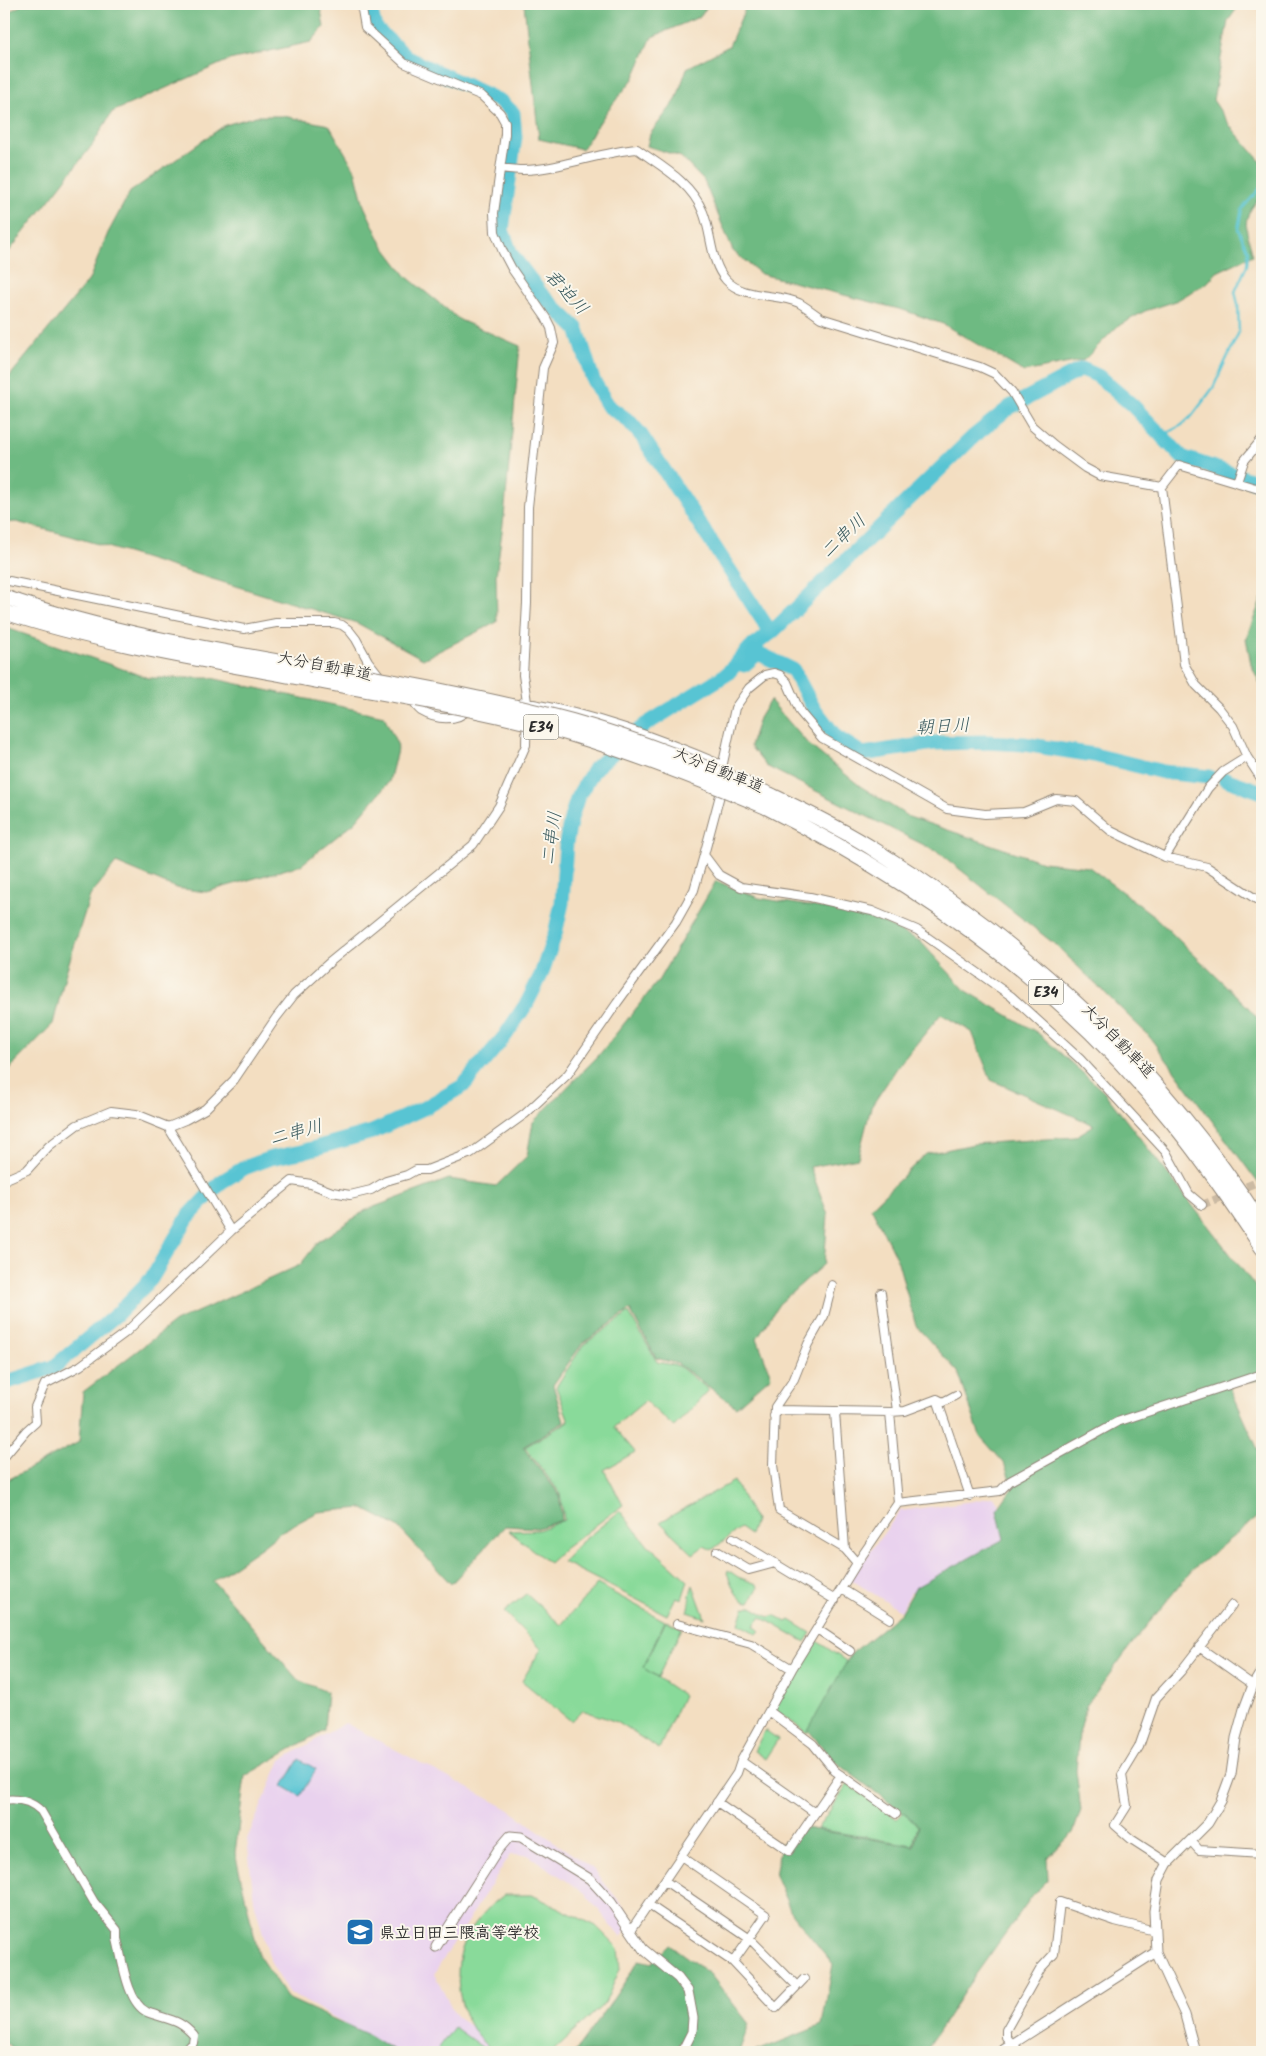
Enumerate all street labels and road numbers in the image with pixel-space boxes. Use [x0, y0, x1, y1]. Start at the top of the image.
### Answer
street label: 大分自動車道 [275, 645, 374, 688]
road number: E34 [524, 714, 558, 740]
street label: 大分自動車道 [669, 741, 768, 800]
road number: E34 [1028, 980, 1064, 1004]
street label: 大分自動車道 [1076, 998, 1160, 1084]

